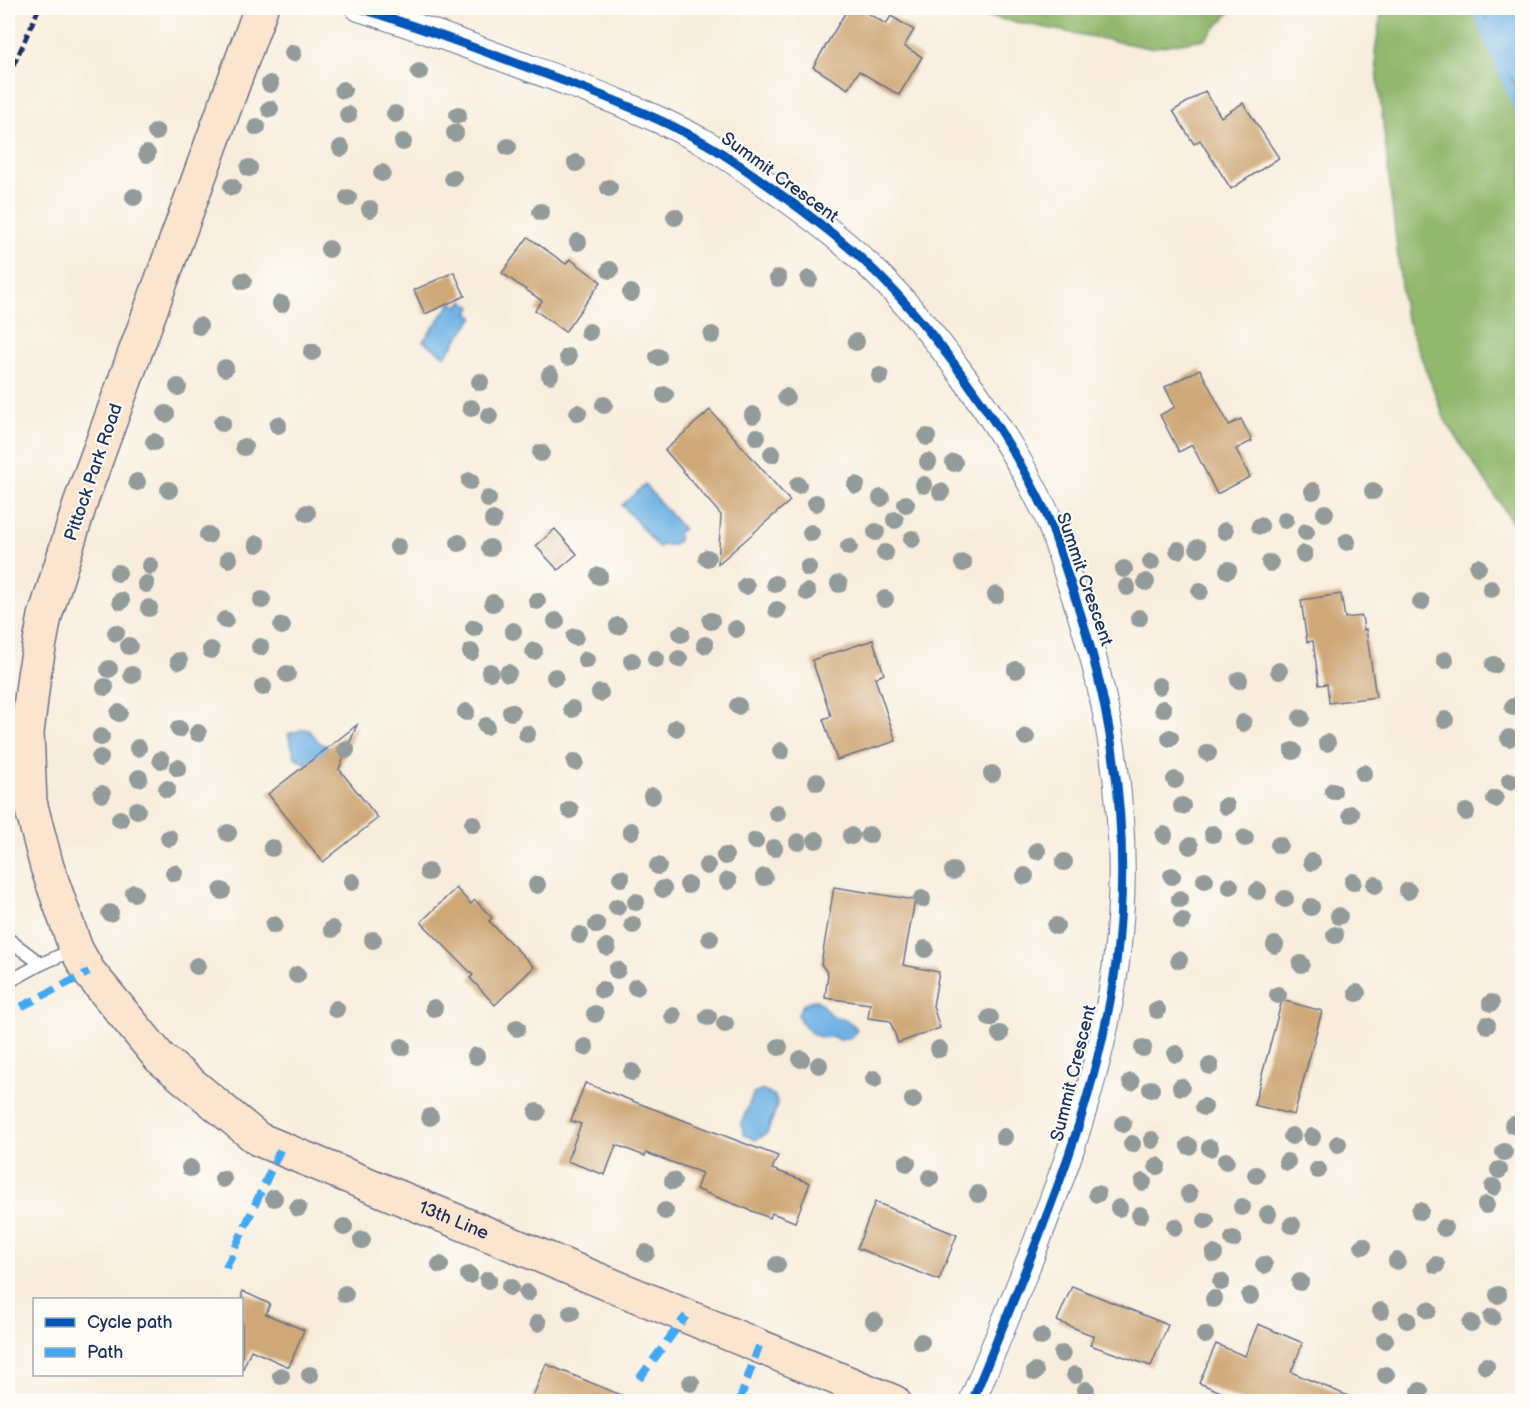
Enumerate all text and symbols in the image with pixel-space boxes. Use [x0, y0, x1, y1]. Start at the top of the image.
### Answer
street label: Summit Crescent [717, 128, 843, 227]
street label: Pittock Park Road [60, 401, 127, 544]
street label: Summit Crescent [1052, 510, 1117, 649]
street label: Summit Crescent [1046, 1002, 1101, 1143]
street label: 13th Line [416, 1197, 492, 1244]
legend [33, 1298, 243, 1376]
text: Cycle path [87, 1312, 173, 1333]
text: Path [87, 1342, 123, 1363]

